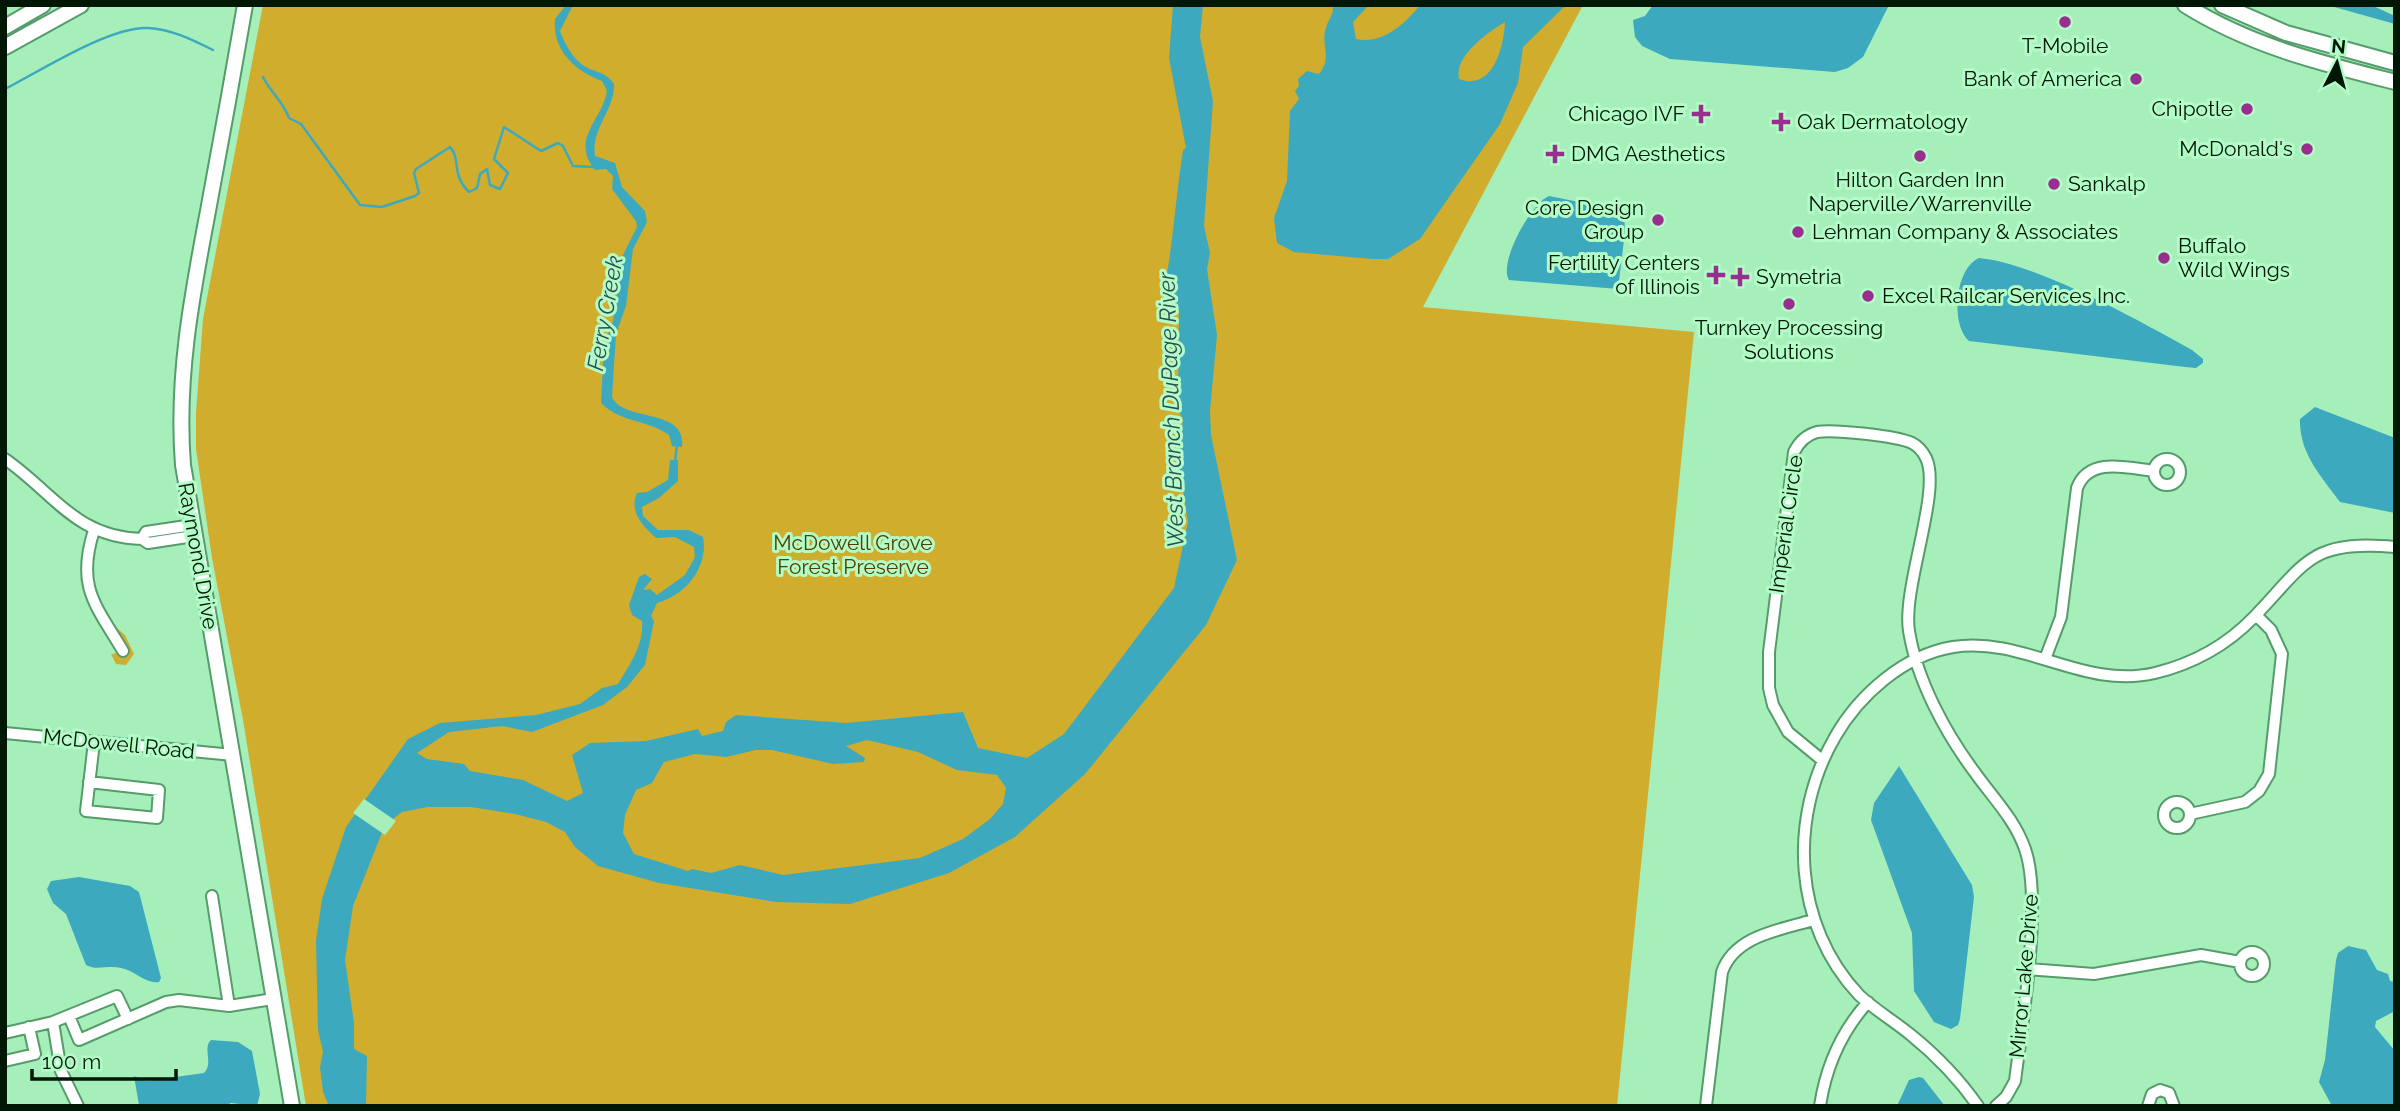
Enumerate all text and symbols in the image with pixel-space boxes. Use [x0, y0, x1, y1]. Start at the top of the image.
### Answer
marker: T-Mobile [2057, 14, 2073, 30]
north arrow [2302, 28, 2372, 98]
place label: T-Mobile [2022, 33, 2108, 58]
text: N [2330, 34, 2347, 58]
place label: Bank of America [1964, 66, 2122, 91]
marker: Bank of America [2128, 71, 2144, 87]
place label: Chipotle [2151, 96, 2233, 121]
place label: Chicago IVF [1568, 101, 1685, 126]
marker: Chipotle [2239, 101, 2255, 117]
marker: Chicago IVF [1691, 104, 1711, 124]
place label: Oak Dermatology [1797, 109, 1968, 134]
marker: Oak Dermatology [1771, 112, 1791, 132]
place label: McDonald's [2179, 136, 2293, 161]
place label: DMG Aesthetics [1571, 141, 1725, 166]
marker: McDonald's [2299, 141, 2315, 157]
marker: DMG Aesthetics [1545, 144, 1565, 164]
marker: Hilton Garden Inn Naperville/Warrenville [1912, 148, 1928, 164]
place label: Hilton Garden Inn Naperville/Warrenville [1809, 167, 2031, 216]
place label: Sankalp [2068, 171, 2146, 196]
marker: Sankalp [2046, 176, 2062, 192]
place label: Core Design Group [1525, 195, 1644, 244]
marker: Core Design Group [1650, 212, 1666, 228]
place label: Lehman Company & Associates [1812, 219, 2118, 244]
marker: Lehman Company & Associates [1790, 224, 1806, 240]
place label: Buffalo Wild Wings [2178, 233, 2290, 282]
place label: Fertility Centers of Illinois [1548, 250, 1700, 299]
marker: Buffalo Wild Wings [2156, 250, 2172, 266]
water label: Ferry Creek [581, 253, 628, 373]
place label: Symetria [1756, 264, 1842, 289]
marker: Fertility Centers of Illinois [1706, 265, 1726, 285]
marker: Symetria [1730, 267, 1750, 287]
water label: West Branch DuPage River [1152, 271, 1189, 548]
place label: Excel Railcar Services Inc. [1882, 283, 2130, 308]
marker: Excel Railcar Services Inc. [1860, 288, 1876, 304]
marker: Turnkey Processing Solutions [1781, 296, 1797, 312]
place label: Turnkey Processing Solutions [1695, 315, 1883, 364]
street label: Imperial Circle [1763, 453, 1808, 595]
street label: Raymond Drive [173, 481, 224, 631]
park label: McDowell Grove Forest Preserve [773, 530, 933, 579]
street label: McDowell Road [42, 723, 196, 764]
street label: Mirror Lake Drive [2004, 893, 2043, 1059]
scale bar [32, 1038, 175, 1082]
text: 100 m [42, 1049, 101, 1074]

